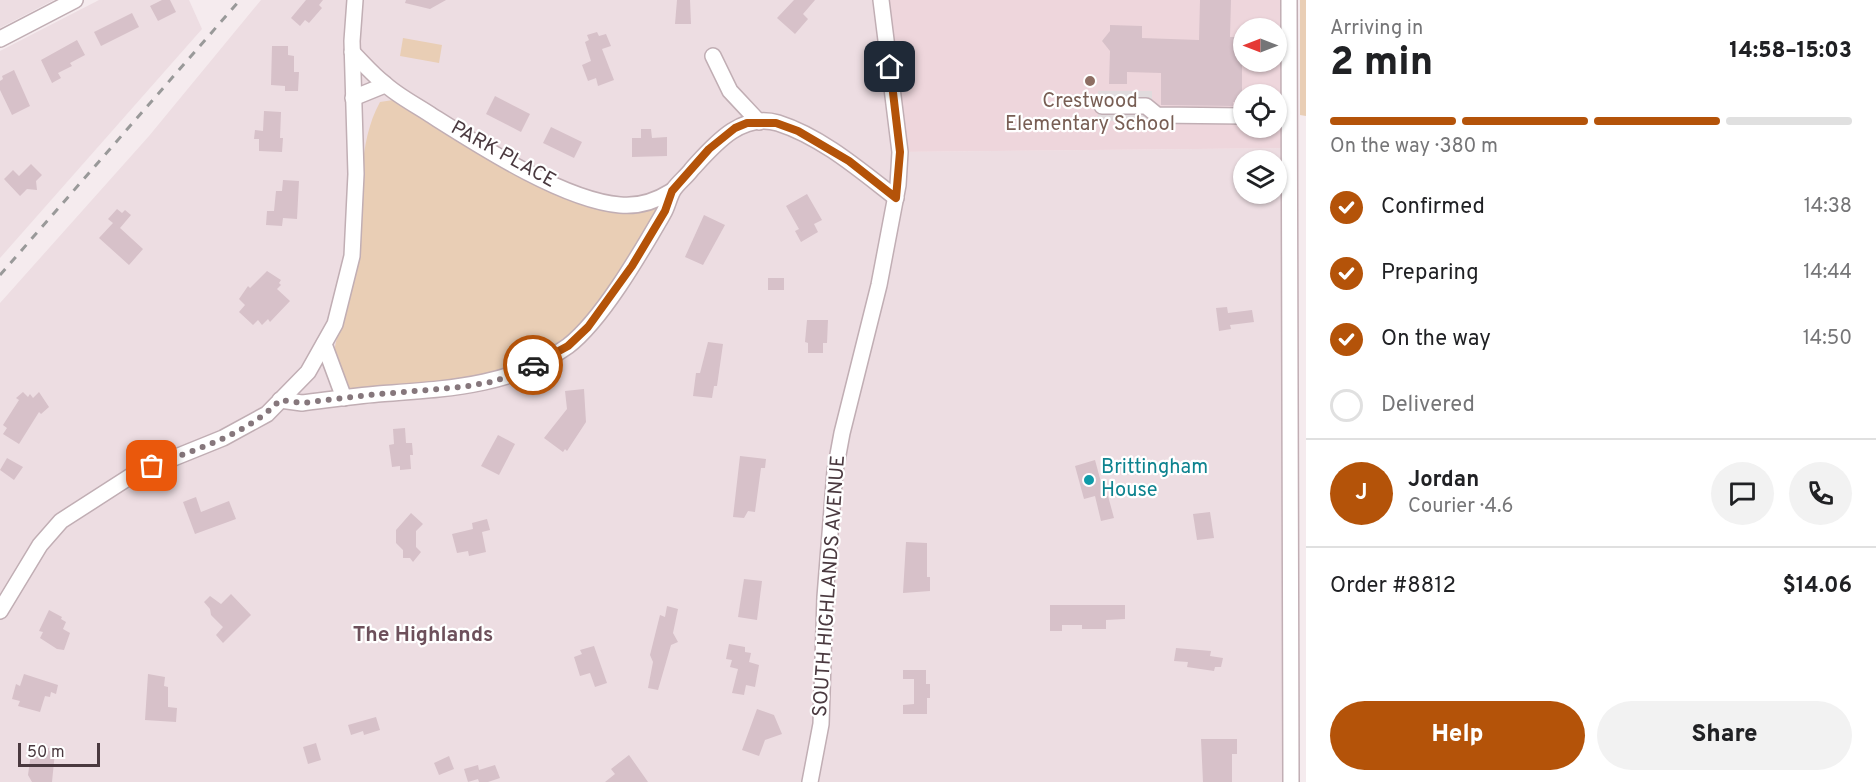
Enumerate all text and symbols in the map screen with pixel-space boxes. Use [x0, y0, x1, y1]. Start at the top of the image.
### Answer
text: Arriving in [1330, 16, 1423, 42]
north arrow [1233, 18, 1287, 72]
map controls [1233, 18, 1287, 204]
text: 14:58–15:03 [1729, 38, 1852, 65]
text: 2 min [1330, 40, 1433, 89]
pin [864, 41, 915, 92]
icon: home [873, 50, 906, 83]
marker: Crestwood Elementary School [1083, 74, 1097, 88]
button: locate [1233, 84, 1287, 138]
place label: Crestwood Elementary School [1005, 89, 1175, 138]
street label: PARK PLACE [446, 115, 560, 195]
text: On the way · 380 m [1330, 134, 1498, 160]
button: layers [1233, 150, 1287, 204]
icon: check [1330, 191, 1363, 224]
text: Confirmed [1381, 194, 1485, 221]
text: 14:38 [1804, 194, 1852, 220]
icon: check [1330, 257, 1363, 290]
text: Preparing [1381, 260, 1479, 287]
text: 14:44 [1803, 260, 1852, 286]
icon: check [1330, 323, 1363, 356]
text: On the way [1381, 326, 1491, 353]
text: 14:50 [1803, 326, 1852, 352]
courier [503, 335, 563, 395]
icon: car [517, 349, 550, 382]
text: Delivered [1381, 392, 1475, 419]
pin [126, 440, 177, 491]
icon: bag [135, 449, 168, 482]
street label: SOUTH HIGHLANDS AVENUE [808, 454, 852, 718]
place label: Brittingham House [1101, 455, 1208, 504]
button: chat [1711, 462, 1774, 525]
button: phone [1789, 462, 1852, 525]
text: Jordan [1408, 467, 1479, 494]
marker: Brittingham House [1082, 473, 1096, 487]
text: J [1355, 480, 1368, 507]
text: Courier · 4.6 [1408, 494, 1513, 520]
text: Order #8812 [1330, 573, 1456, 600]
text: $14.06 [1782, 573, 1852, 600]
district label: The Highlands [353, 622, 493, 649]
button: Help [1330, 701, 1585, 770]
button: Share [1597, 701, 1852, 770]
scale bar [18, 740, 100, 768]
text: 50 m [27, 743, 65, 763]

